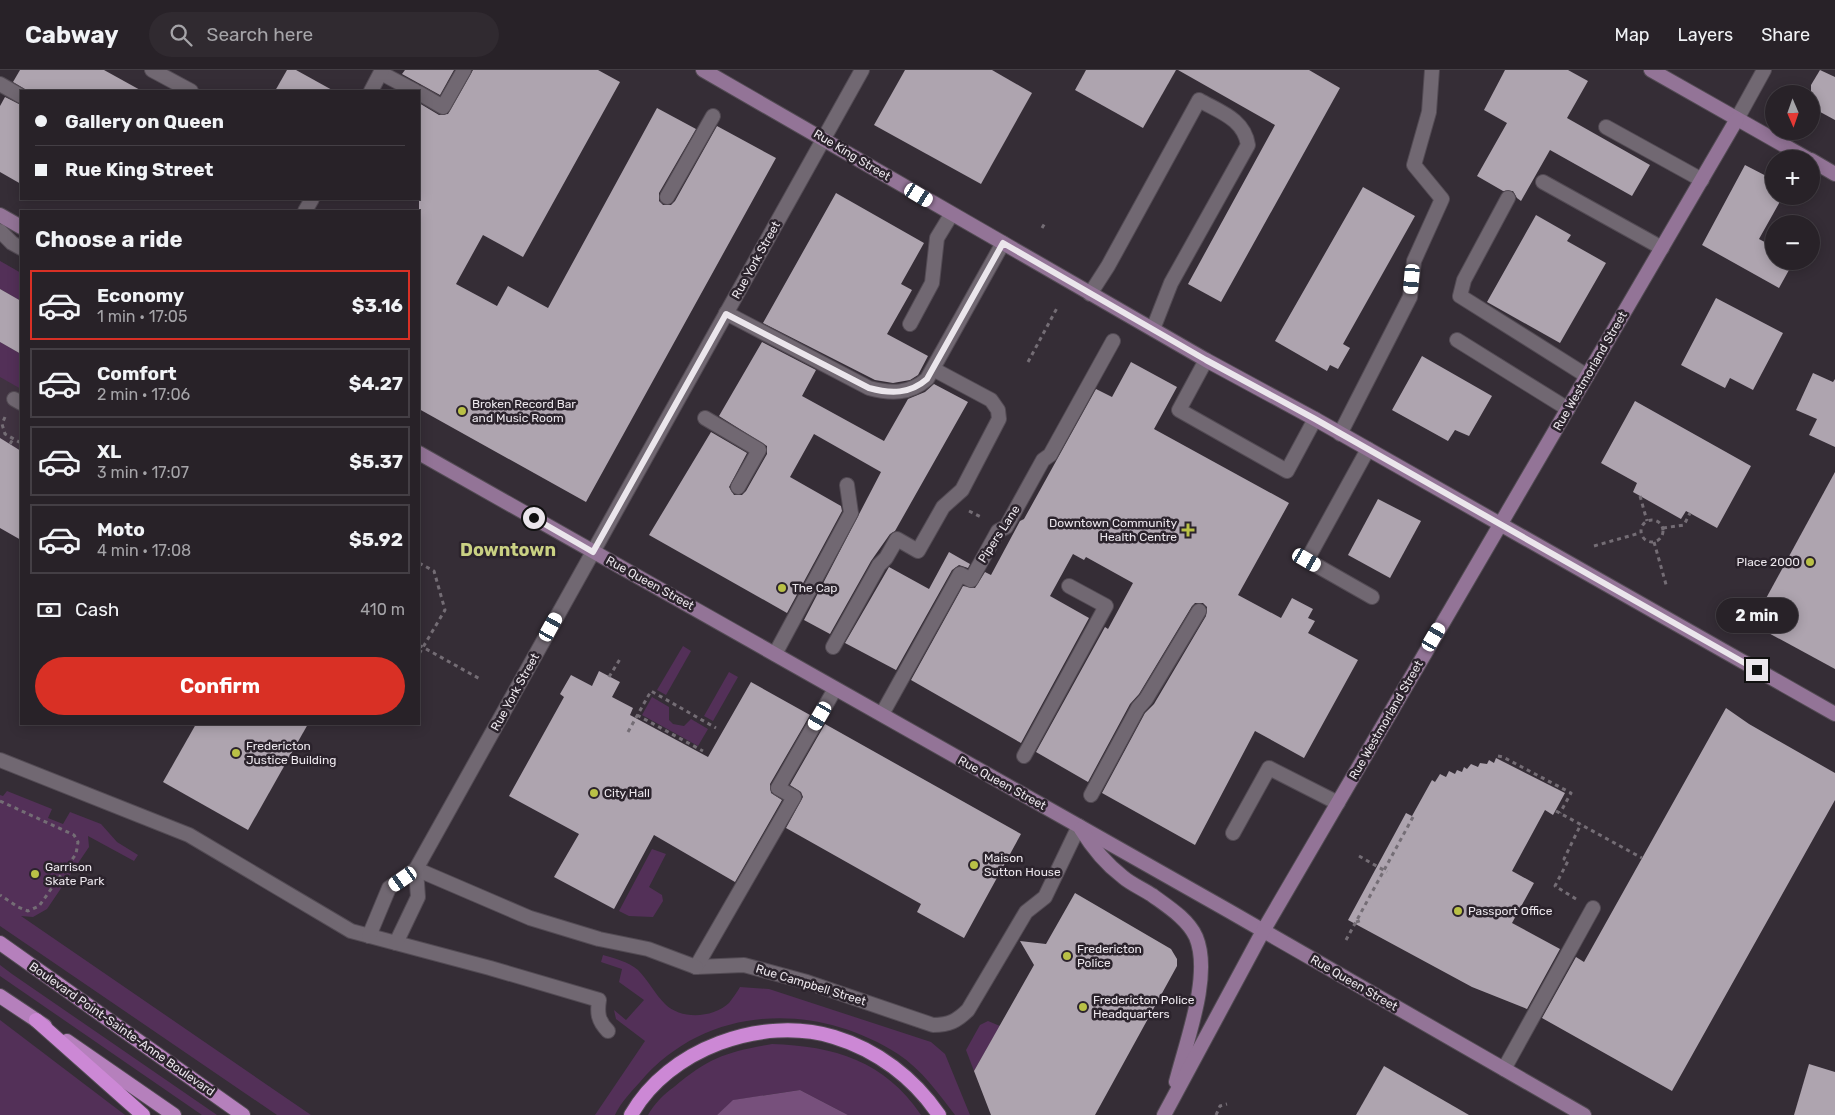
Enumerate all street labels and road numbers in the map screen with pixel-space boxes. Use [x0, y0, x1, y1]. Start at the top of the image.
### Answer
street label: Rue King Street [811, 127, 893, 184]
street label: Rue York Street [729, 219, 783, 301]
street label: Rue Westmorland Street [1550, 309, 1630, 433]
street label: Pipers Lane [975, 503, 1023, 565]
street label: Rue Queen Street [604, 553, 697, 613]
street label: Rue York Street [488, 651, 542, 733]
street label: Rue Westmorland Street [1346, 658, 1426, 782]
street label: Rue Queen Street [956, 753, 1049, 813]
street label: Rue Queen Street [1308, 952, 1400, 1014]
street label: Boulevard Point-Sainte-Anne Boulevard [26, 959, 218, 1099]
street label: Rue Campbell Street [754, 962, 868, 1009]

